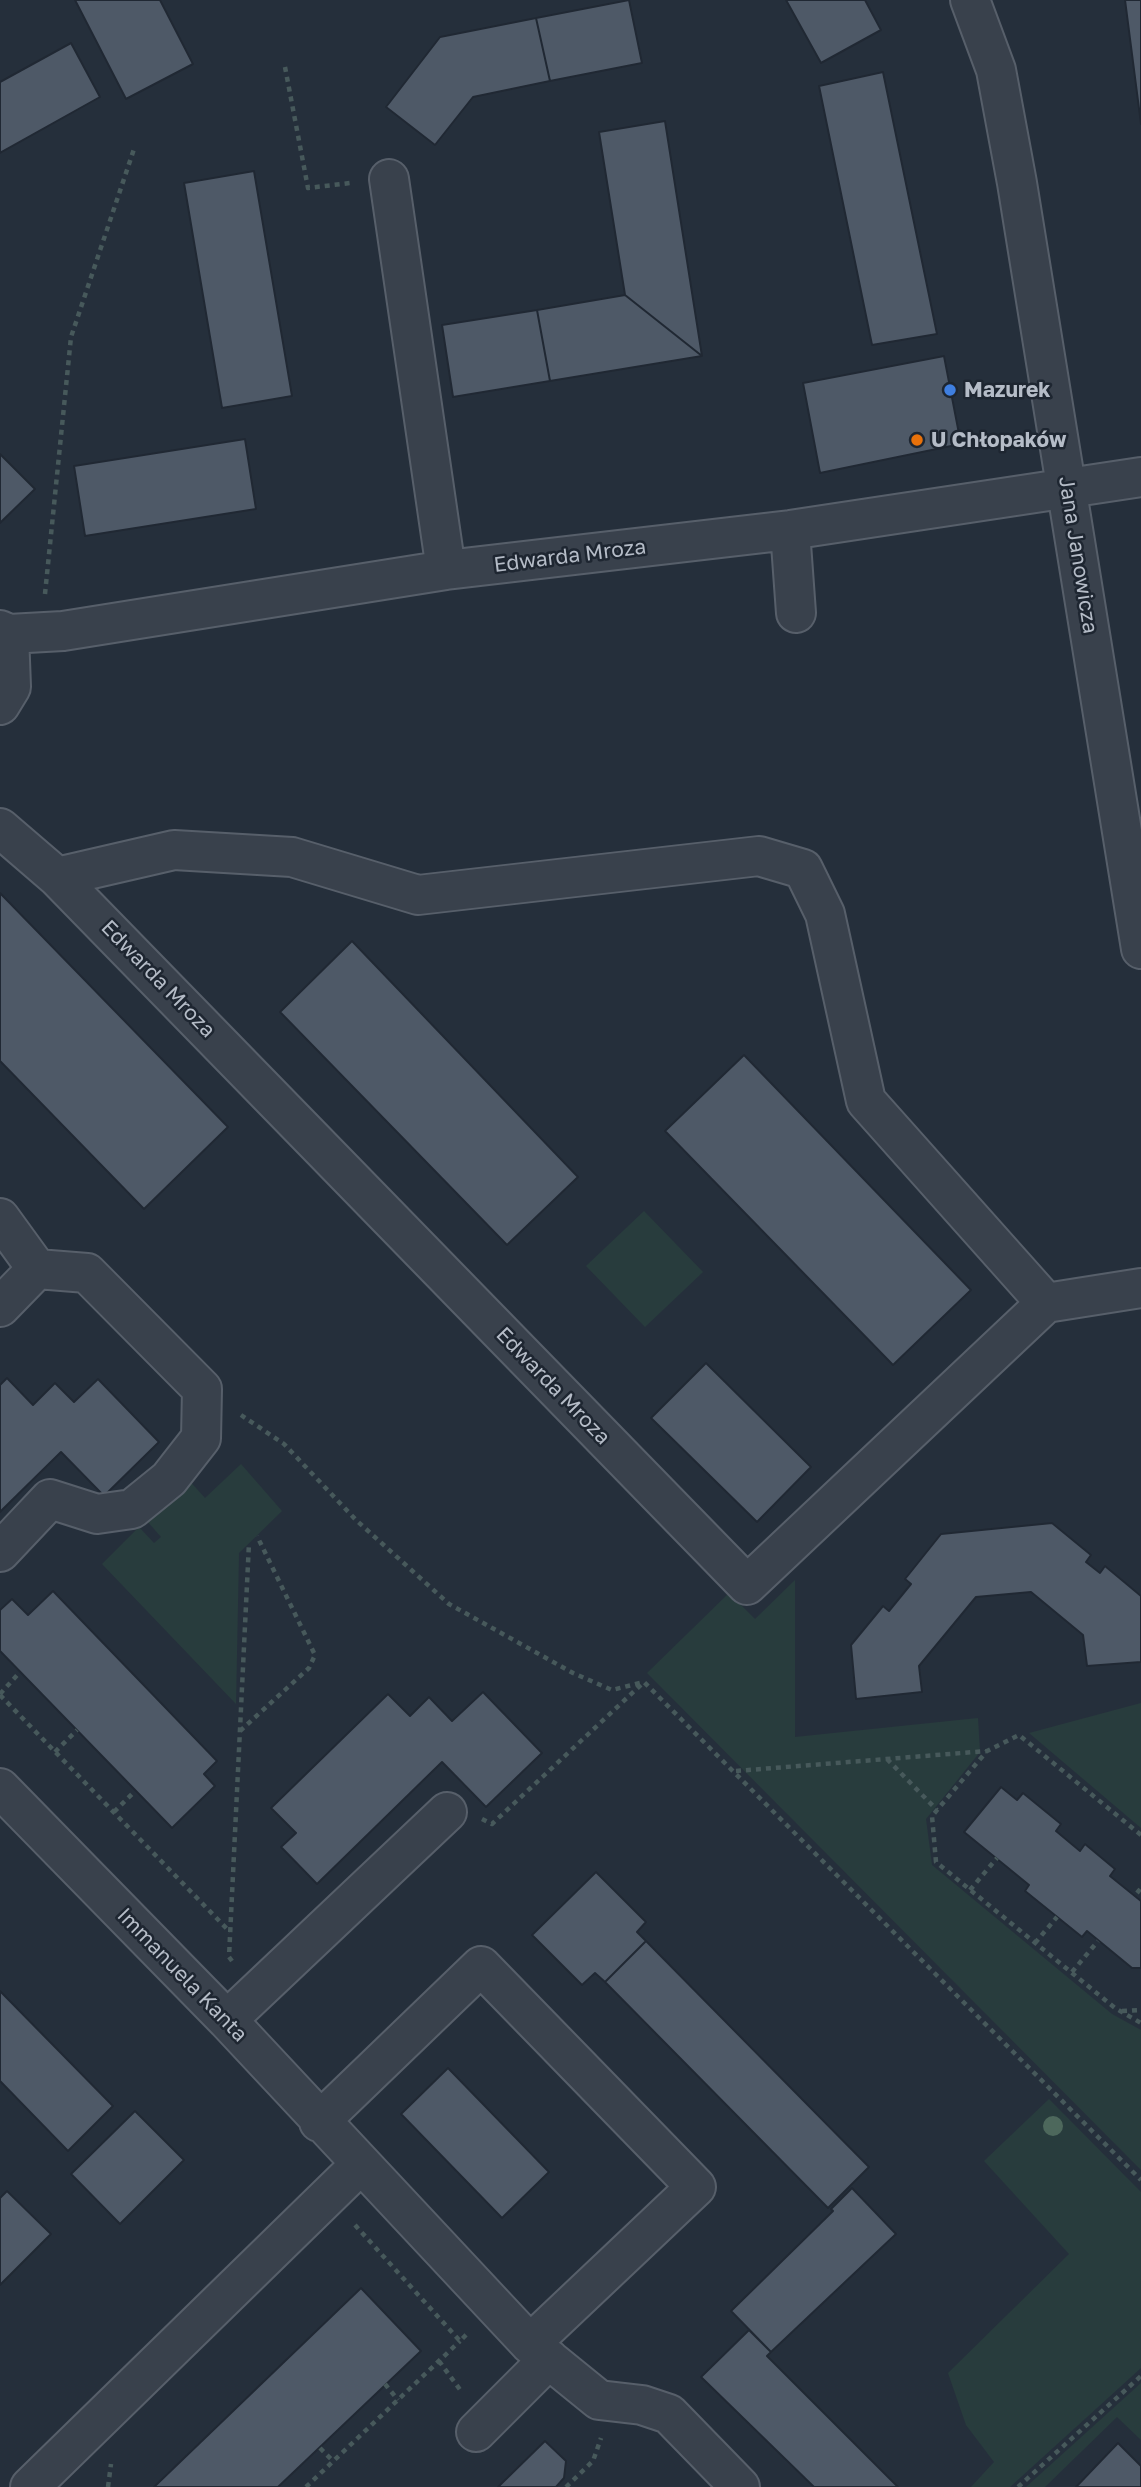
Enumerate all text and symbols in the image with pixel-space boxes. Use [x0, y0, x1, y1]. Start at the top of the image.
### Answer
place label: Mazurek [964, 377, 1051, 403]
marker: Mazurek [942, 382, 958, 398]
place label: U Chłopaków [931, 427, 1066, 453]
marker: U Chłopaków [909, 432, 925, 448]
street label: Jana Janowicza [1053, 474, 1103, 636]
street label: Edwarda Mroza [492, 534, 648, 578]
street label: Edwarda Mroza [96, 915, 220, 1043]
street label: Edwarda Mroza [491, 1322, 615, 1450]
street label: Immanuela Kanta [112, 1903, 252, 2047]

